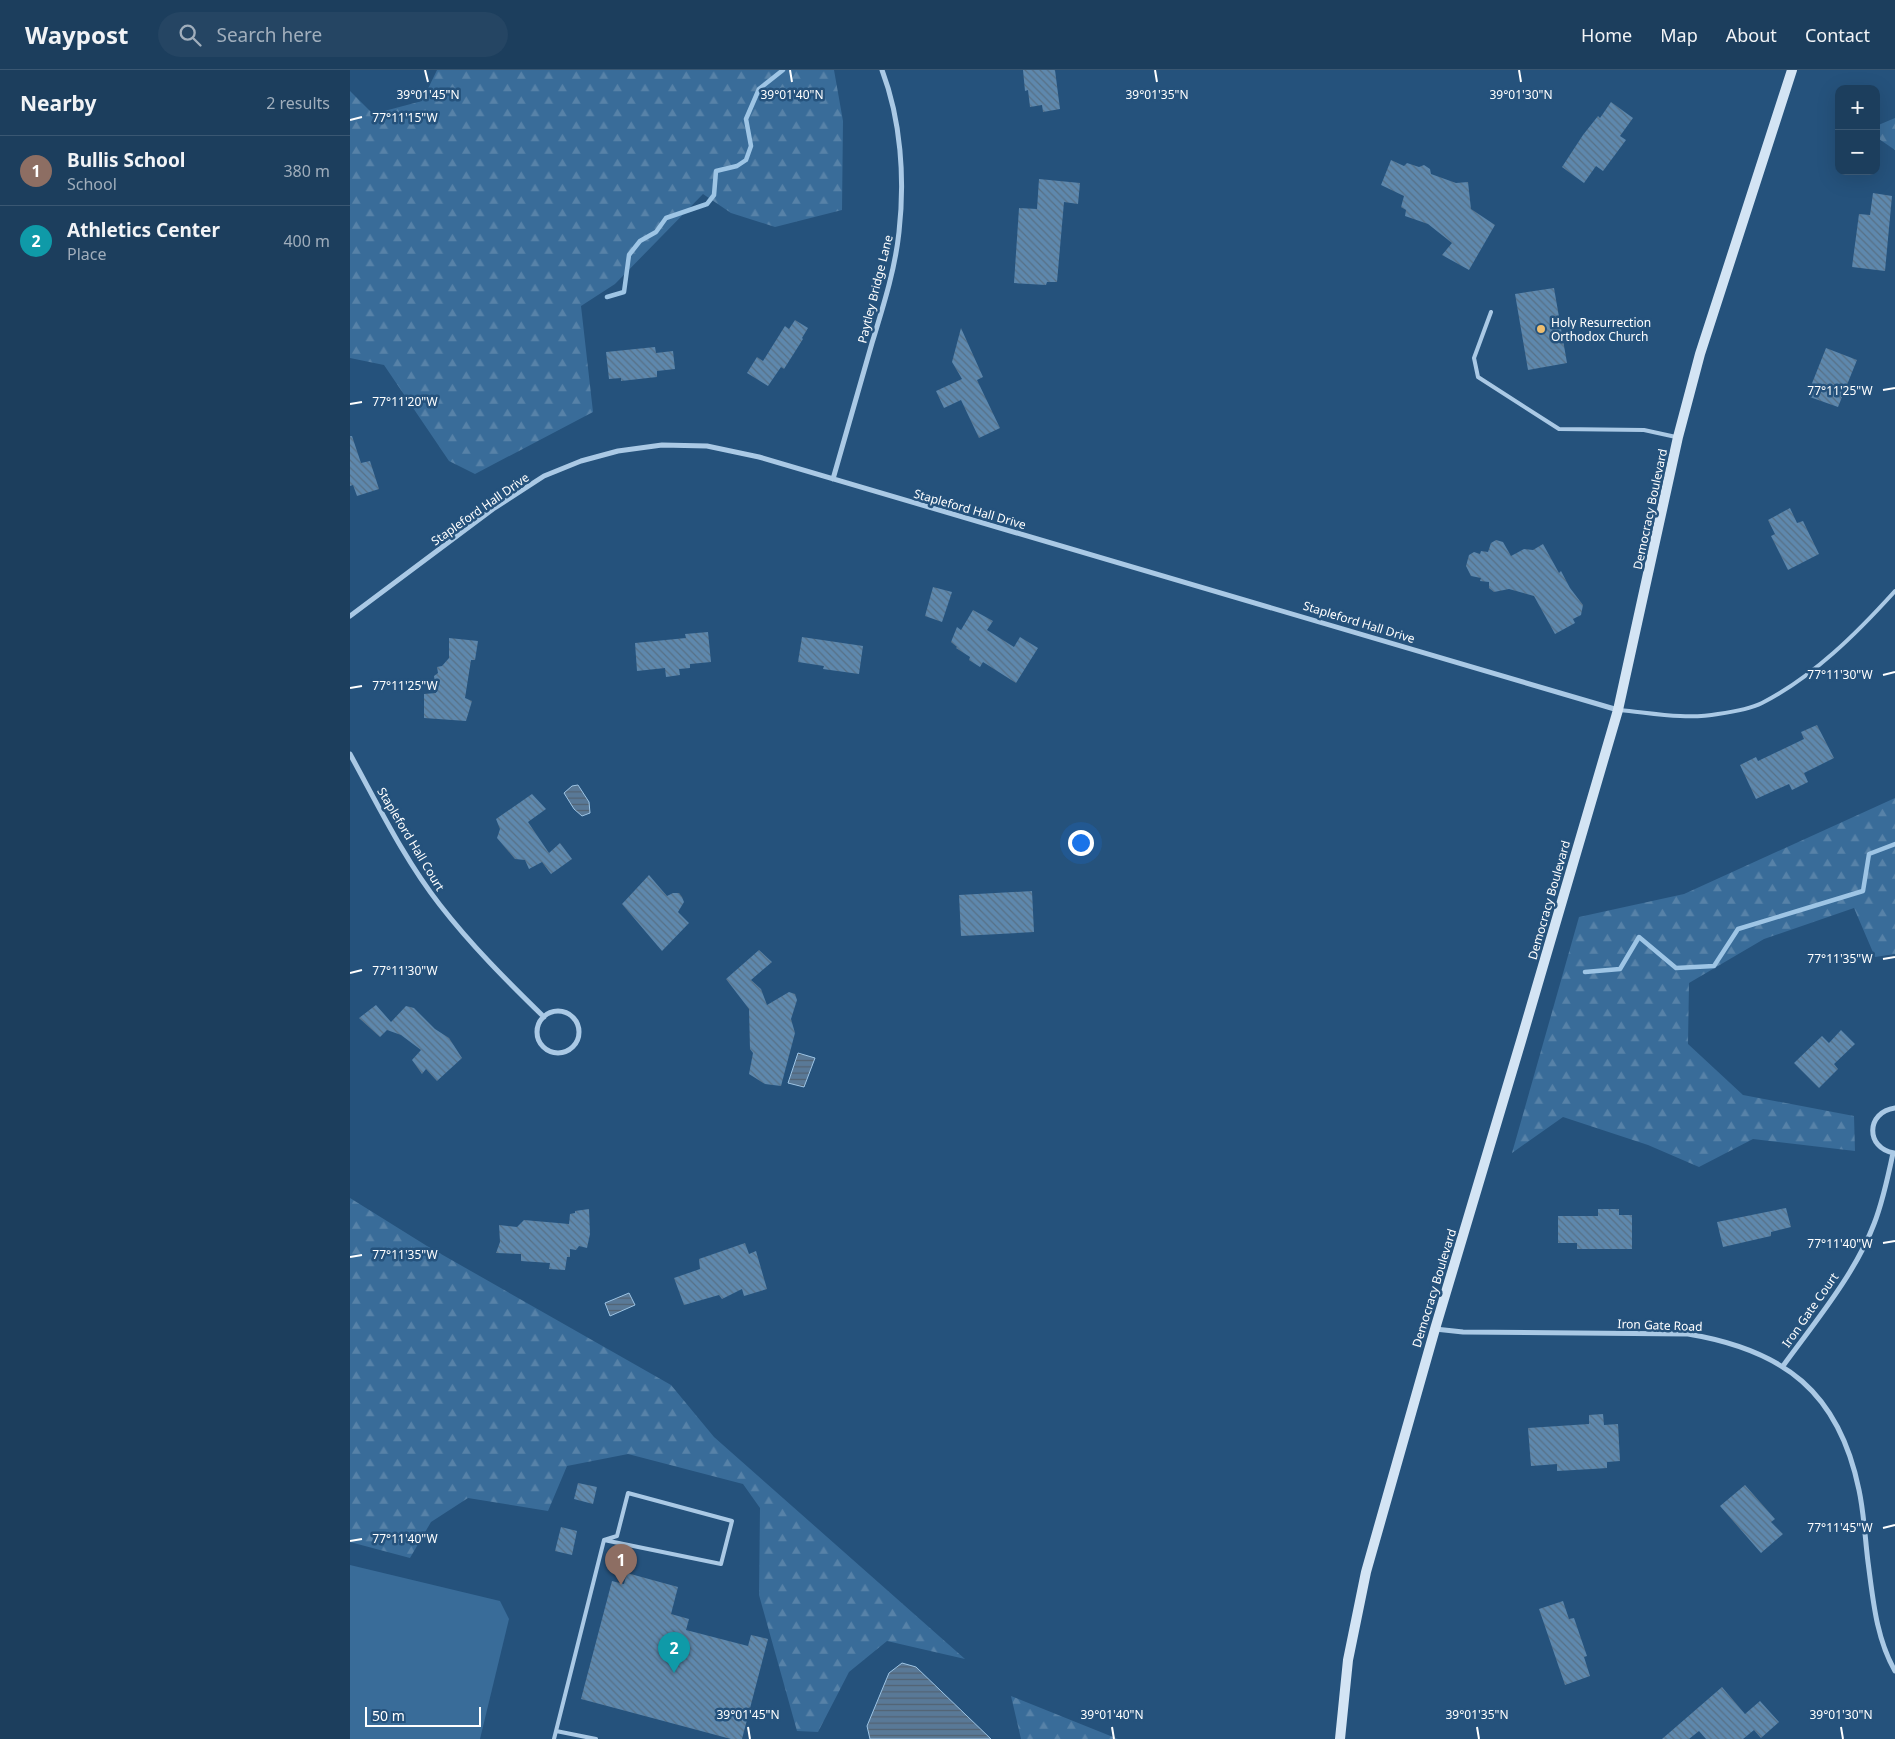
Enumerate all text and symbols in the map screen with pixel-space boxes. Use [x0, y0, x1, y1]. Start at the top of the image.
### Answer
search box [158, 12, 508, 57]
text: Waypost [25, 18, 128, 51]
icon: search [176, 21, 204, 49]
text: Search here [216, 22, 322, 48]
text: Home [1581, 23, 1632, 47]
text: Map [1660, 23, 1698, 47]
text: About [1726, 23, 1777, 47]
text: Contact [1805, 23, 1870, 47]
map controls [1835, 85, 1880, 175]
button: + [1835, 85, 1880, 130]
text: 39°01'45"N [396, 86, 460, 103]
text: 39°01'40"N [760, 86, 824, 103]
text: 39°01'35"N [1125, 86, 1189, 103]
text: 39°01'30"N [1489, 86, 1553, 103]
text: Nearby [20, 89, 96, 117]
text: 2 results [266, 92, 330, 114]
text: 77°11'15"W [372, 109, 438, 126]
button: − [1835, 130, 1880, 175]
text: Bullis School [67, 147, 186, 173]
text: 1 [31, 160, 41, 182]
text: 380 m [283, 160, 330, 182]
text: School [67, 173, 117, 195]
text: Athletics Center [67, 217, 220, 243]
text: 2 [31, 230, 41, 252]
text: 400 m [283, 230, 330, 252]
street label: Paytley Bridge Lane [853, 233, 897, 345]
text: Place [67, 243, 107, 265]
place label: Holy Resurrection Orthodox Church [1551, 314, 1651, 345]
marker: Holy Resurrection Orthodox Church [1535, 323, 1547, 335]
text: 77°11'25"W [1807, 382, 1873, 399]
text: 77°11'20"W [372, 393, 438, 410]
street label: Democracy Boulevard [1629, 447, 1671, 571]
street label: Stapleford Hall Drive [428, 469, 533, 549]
street label: Stapleford Hall Drive [912, 485, 1028, 533]
street label: Stapleford Hall Drive [1301, 597, 1417, 647]
text: 77°11'30"W [1807, 666, 1873, 683]
text: 77°11'25"W [372, 677, 438, 694]
street label: Stapleford Hall Court [373, 784, 449, 895]
your location [1068, 830, 1094, 856]
street label: Democracy Boulevard [1524, 838, 1574, 962]
text: 77°11'35"W [1807, 950, 1873, 967]
text: 77°11'30"W [372, 962, 438, 979]
street label: Democracy Boulevard [1408, 1227, 1460, 1349]
text: 77°11'40"W [1807, 1235, 1873, 1252]
text: 77°11'35"W [372, 1246, 438, 1263]
street label: Iron Gate Court [1778, 1269, 1843, 1351]
street label: Iron Gate Road [1617, 1315, 1703, 1335]
text: 77°11'45"W [1807, 1519, 1873, 1536]
text: 77°11'40"W [372, 1530, 438, 1547]
pin: 1 [605, 1544, 637, 1585]
pin: 2 [658, 1632, 690, 1673]
scale bar [365, 1704, 481, 1727]
text: 50 m [372, 1706, 405, 1725]
text: 39°01'45"N [716, 1706, 780, 1723]
text: 39°01'40"N [1080, 1706, 1144, 1723]
text: 39°01'35"N [1445, 1706, 1509, 1723]
text: 39°01'30"N [1809, 1706, 1873, 1723]

